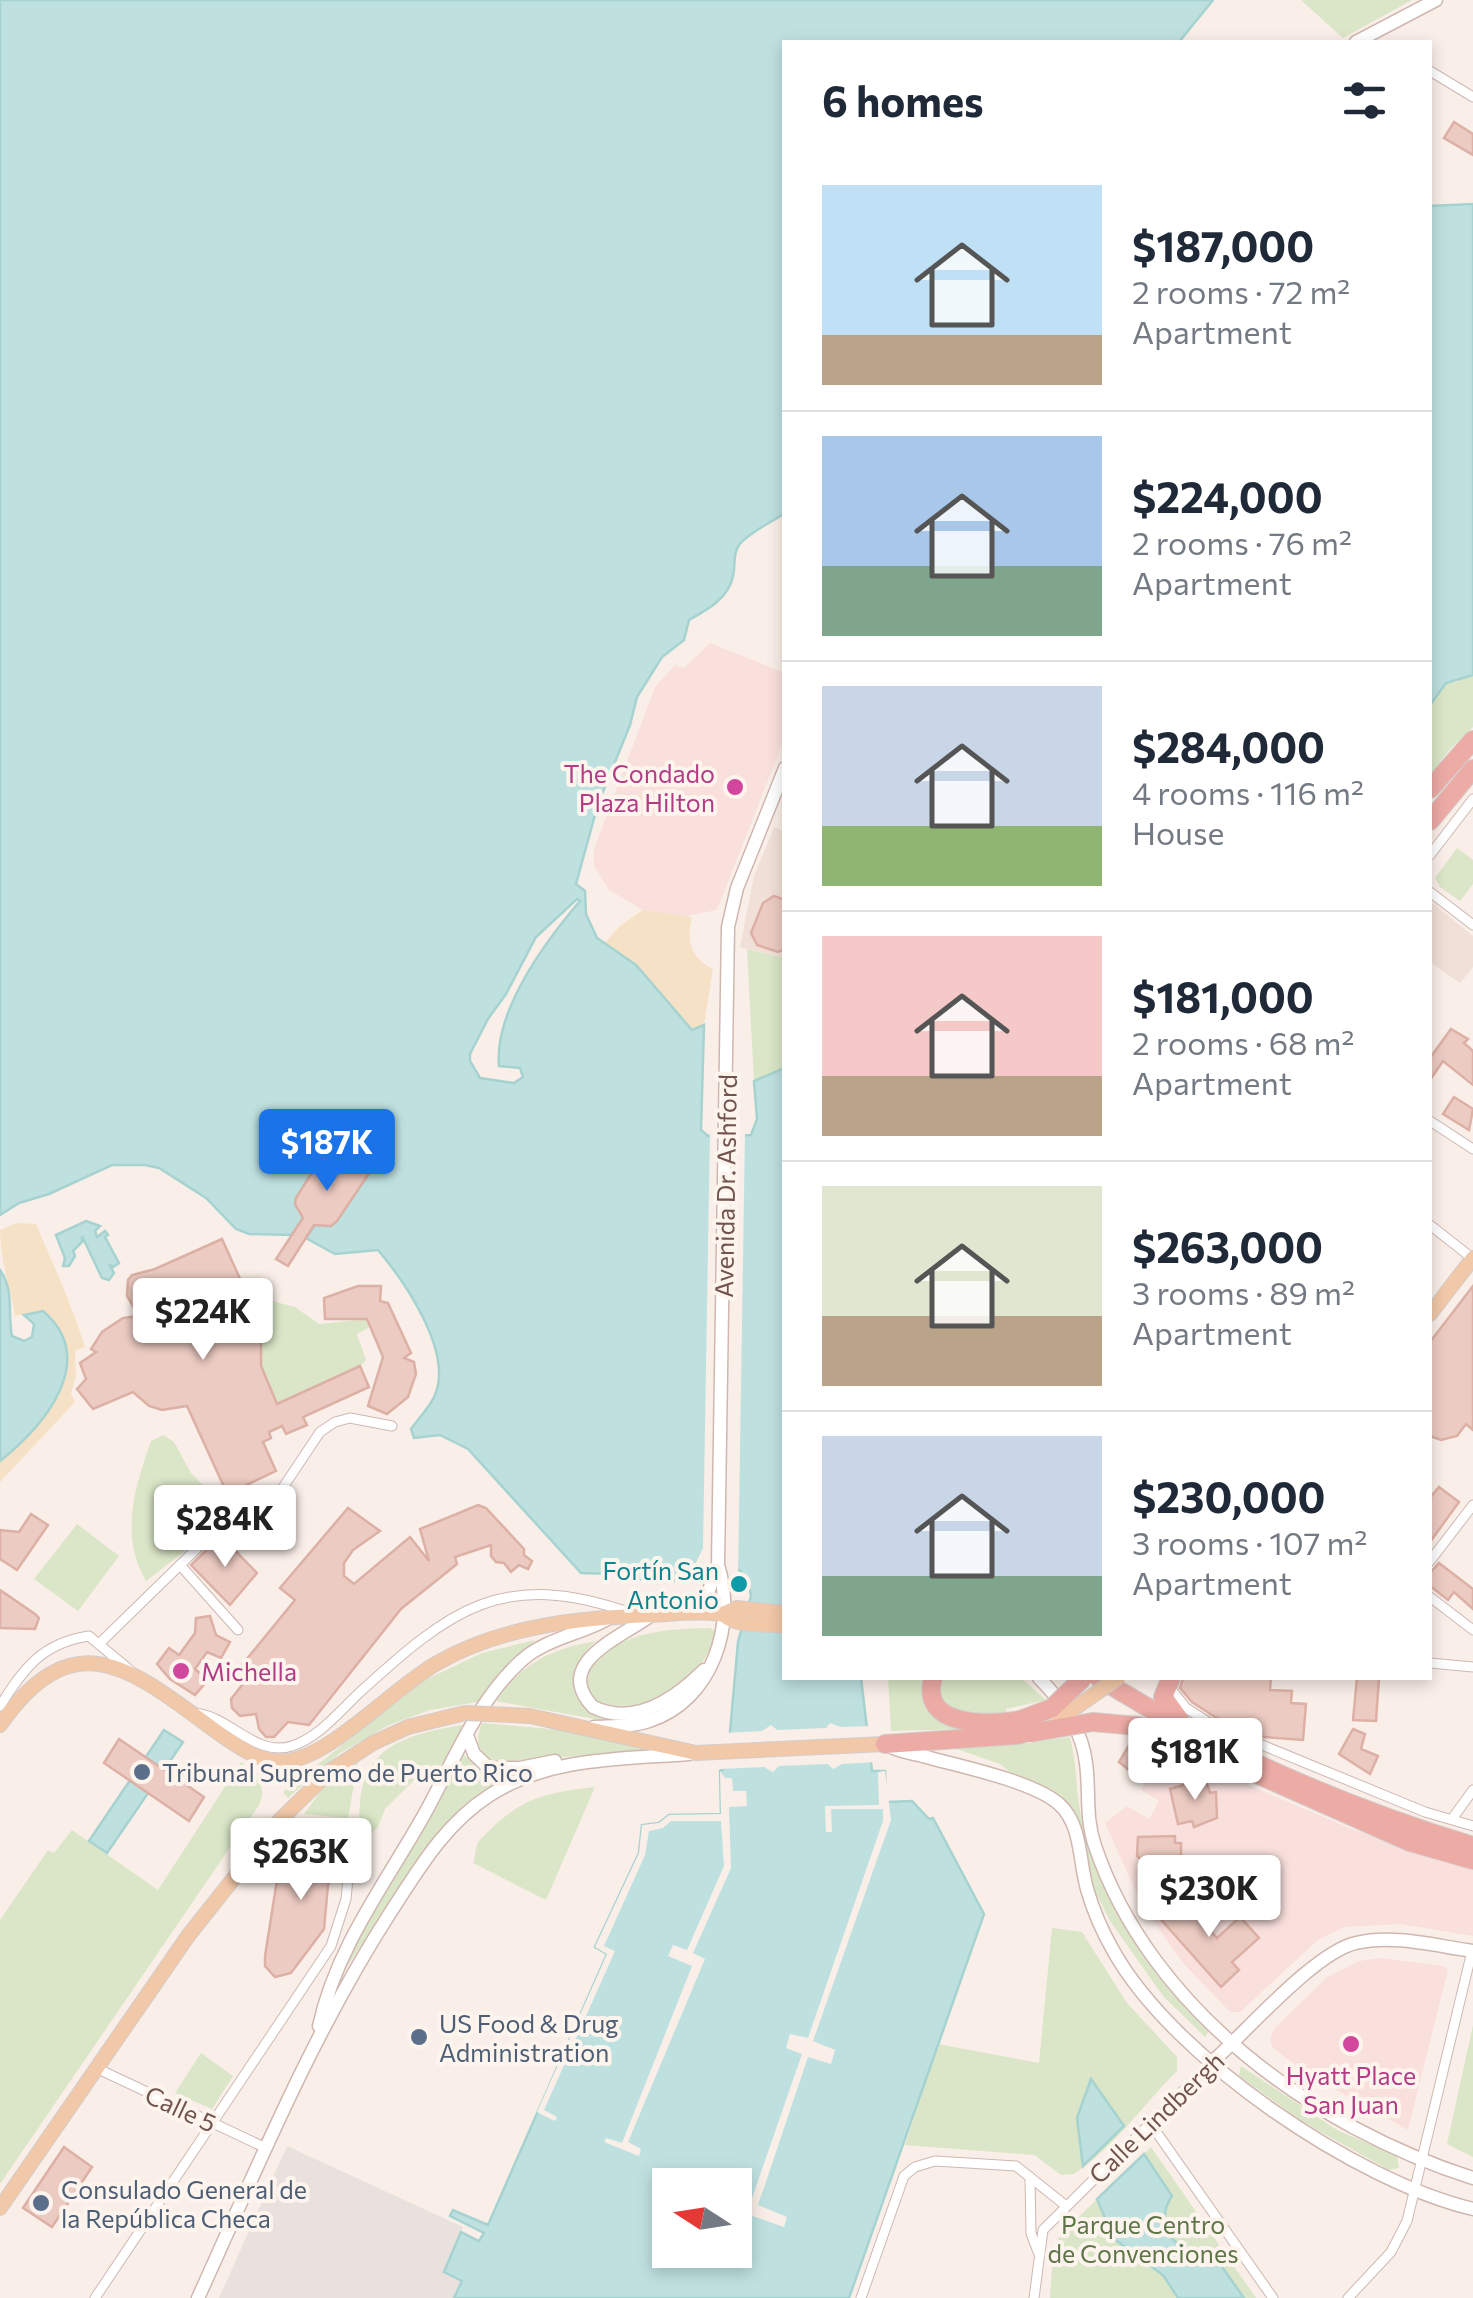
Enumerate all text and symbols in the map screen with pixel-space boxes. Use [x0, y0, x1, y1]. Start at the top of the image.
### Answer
icon: filters [1337, 73, 1392, 128]
text: 6 homes [822, 74, 984, 126]
text: $187,000 [1132, 219, 1314, 271]
icon: home [902, 225, 1022, 345]
text: 2 rooms · 72 m² [1132, 271, 1350, 311]
text: Apartment [1132, 311, 1292, 351]
text: $224,000 [1132, 470, 1323, 522]
icon: home [902, 476, 1022, 596]
text: 2 rooms · 76 m² [1132, 522, 1352, 562]
text: Apartment [1132, 562, 1292, 602]
text: $284,000 [1132, 720, 1325, 772]
icon: home [902, 726, 1022, 846]
place label: The Condado Plaza Hilton [563, 758, 715, 817]
text: 4 rooms · 116 m² [1132, 772, 1364, 812]
marker: The Condado Plaza Hilton [724, 776, 746, 798]
text: House [1132, 812, 1224, 852]
text: $181,000 [1132, 970, 1314, 1022]
icon: home [902, 976, 1022, 1096]
text: 2 rooms · 68 m² [1132, 1022, 1354, 1062]
text: Apartment [1132, 1062, 1292, 1102]
street label: Avenida Dr. Ashford [708, 1074, 742, 1298]
pin: $187K [257, 1109, 397, 1194]
text: $187K [281, 1121, 373, 1161]
text: $263,000 [1132, 1220, 1323, 1272]
icon: home [902, 1226, 1022, 1346]
text: 3 rooms · 89 m² [1132, 1272, 1355, 1312]
pin: $224K [133, 1278, 273, 1363]
text: $224K [155, 1290, 251, 1330]
text: Apartment [1132, 1312, 1292, 1352]
text: $230,000 [1132, 1470, 1325, 1522]
icon: home [902, 1476, 1022, 1596]
pin: $284K [155, 1485, 295, 1570]
text: $284K [176, 1497, 274, 1537]
text: 3 rooms · 107 m² [1132, 1522, 1367, 1562]
place label: Fortín San Antonio [602, 1555, 719, 1614]
text: Apartment [1132, 1562, 1292, 1602]
marker: Fortín San Antonio [728, 1573, 750, 1595]
place label: Michella [201, 1656, 297, 1686]
marker: Michella [170, 1660, 192, 1682]
pin: $181K [1125, 1718, 1265, 1803]
text: $181K [1150, 1730, 1240, 1770]
place label: Tribunal Supremo de Puerto Rico [162, 1757, 533, 1787]
marker: Tribunal Supremo de Puerto Rico [131, 1761, 153, 1783]
pin: $263K [231, 1818, 371, 1903]
text: $263K [253, 1830, 349, 1870]
pin: $230K [1139, 1855, 1279, 1940]
text: $230K [1160, 1867, 1258, 1907]
place label: US Food & Drug Administration [439, 2008, 619, 2067]
marker: US Food & Drug Administration [408, 2026, 430, 2048]
marker: Hyatt Place San Juan [1340, 2033, 1362, 2055]
street label: Calle Lindbergh [1082, 2045, 1230, 2189]
place label: Hyatt Place San Juan [1286, 2060, 1416, 2119]
street label: Calle 5 [141, 2079, 221, 2137]
north arrow [652, 2168, 752, 2268]
map controls [652, 2168, 752, 2268]
place label: Consulado General de la República Checa [61, 2174, 307, 2233]
marker: Consulado General de la República Checa [30, 2192, 52, 2214]
park label: Parque Centro de Convenciones [1047, 2209, 1239, 2268]

